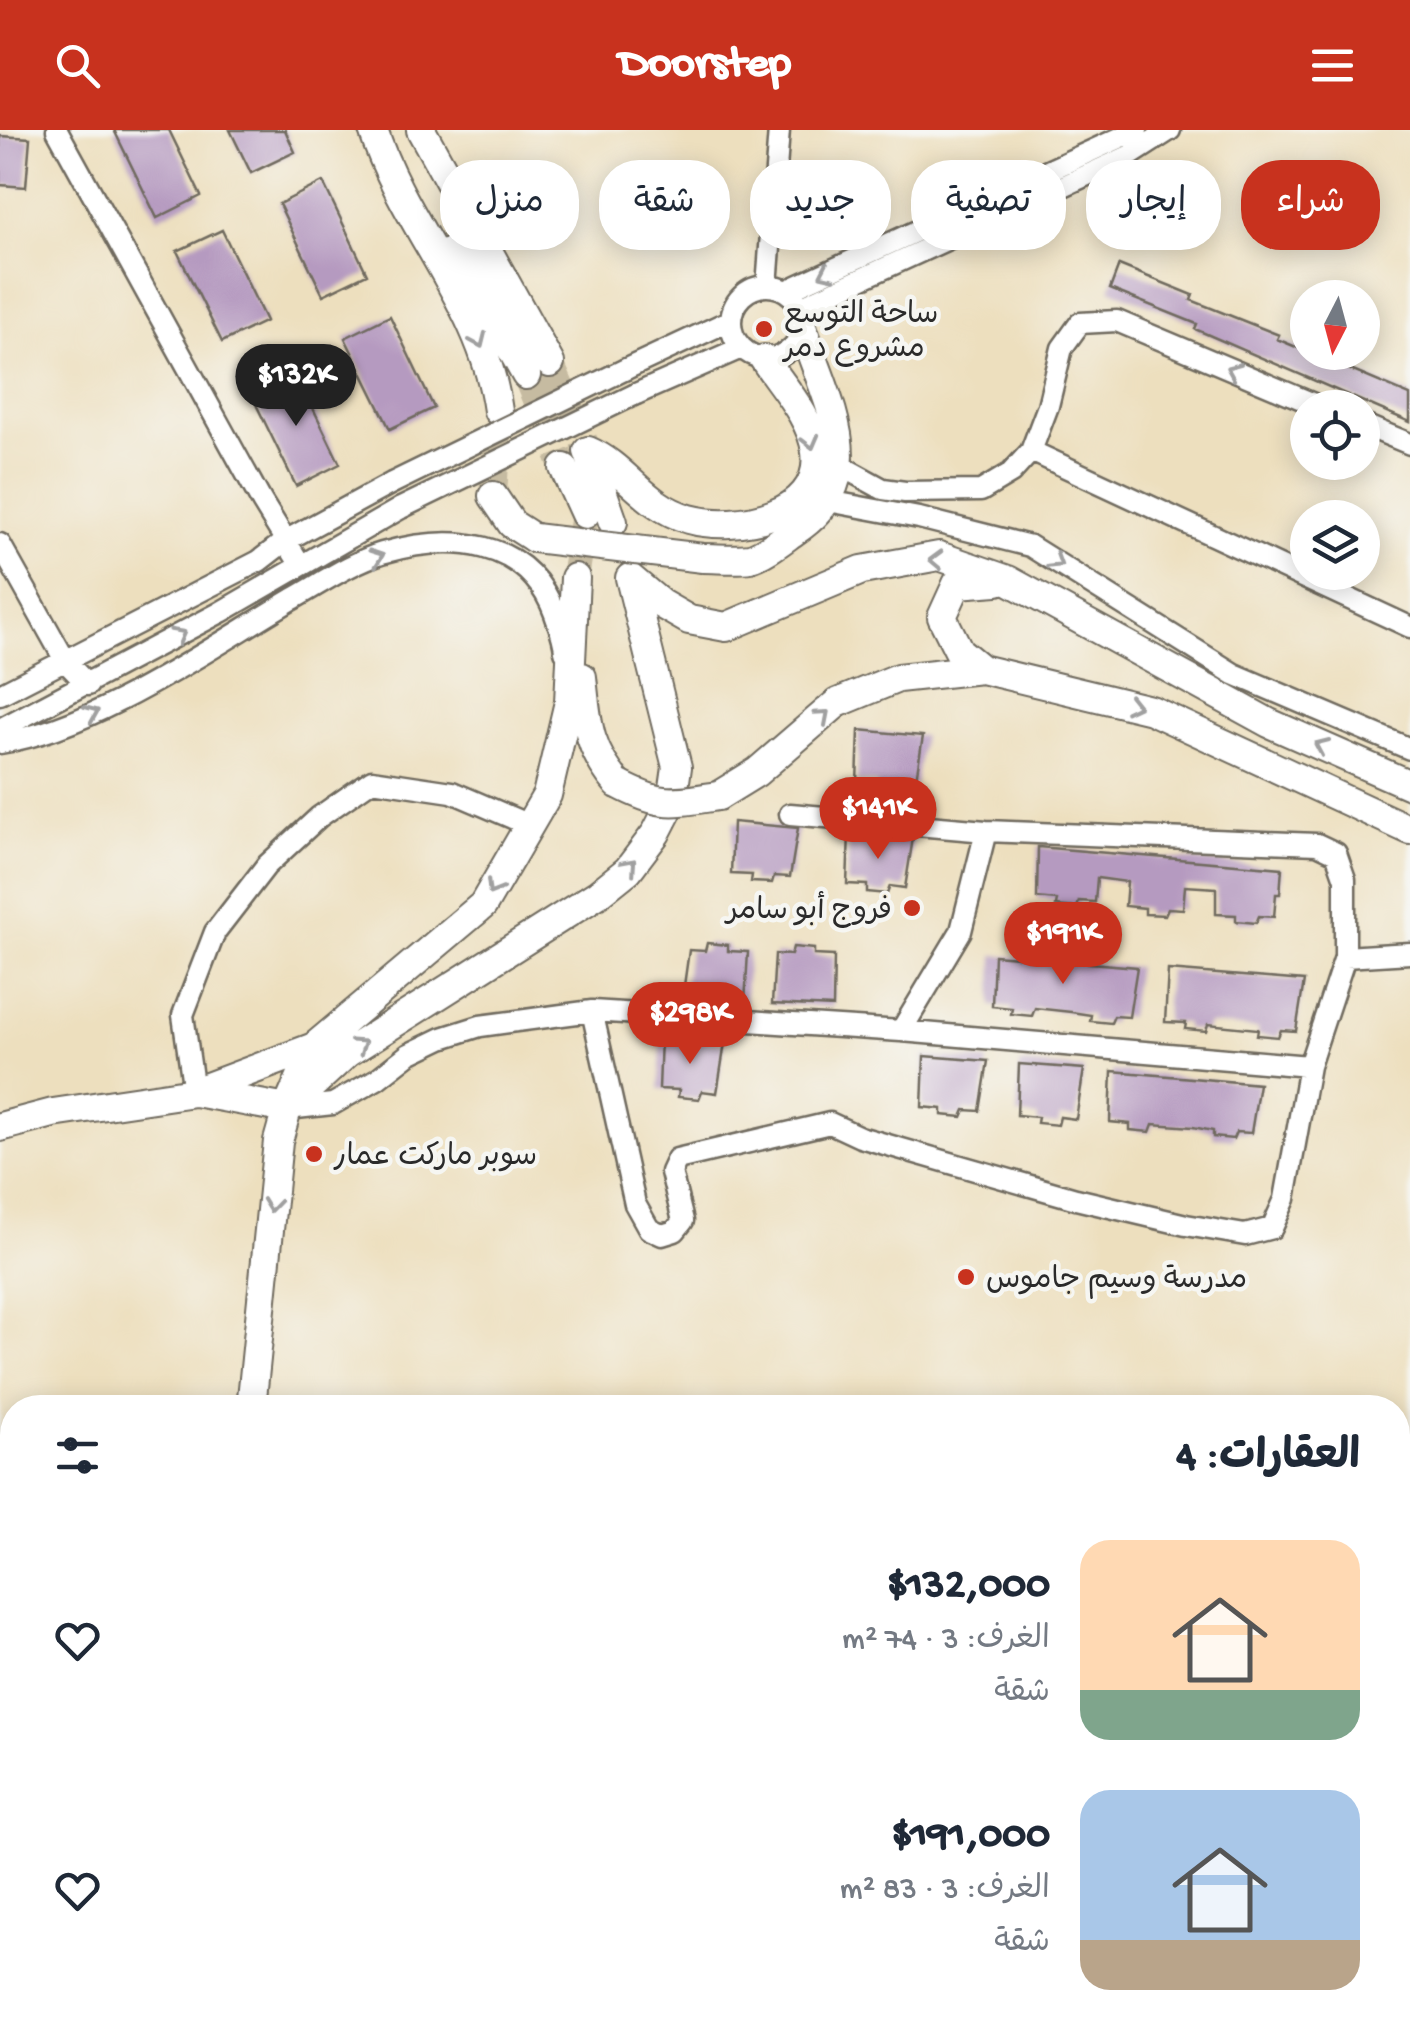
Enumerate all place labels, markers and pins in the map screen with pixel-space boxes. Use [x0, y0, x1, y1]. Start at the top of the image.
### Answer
place label: ساحة التوسع مشروع دمر [781, 299, 938, 368]
marker: ساحة التوسع مشروع دمر [753, 318, 775, 340]
pin: $132K [226, 344, 366, 429]
pin: $141K [808, 777, 948, 862]
place label: فروج أبو سامر [723, 891, 892, 930]
marker: فروج أبو سامر [901, 897, 923, 919]
pin: $191K [993, 902, 1133, 987]
pin: $298K [620, 982, 760, 1067]
place label: سوبر ماركت عمار [333, 1141, 537, 1176]
marker: سوبر ماركت عمار [303, 1143, 325, 1165]
place label: مدرسة وسيم جاموس [986, 1264, 1247, 1299]
marker: مدرسة وسيم جاموس [955, 1266, 977, 1288]

